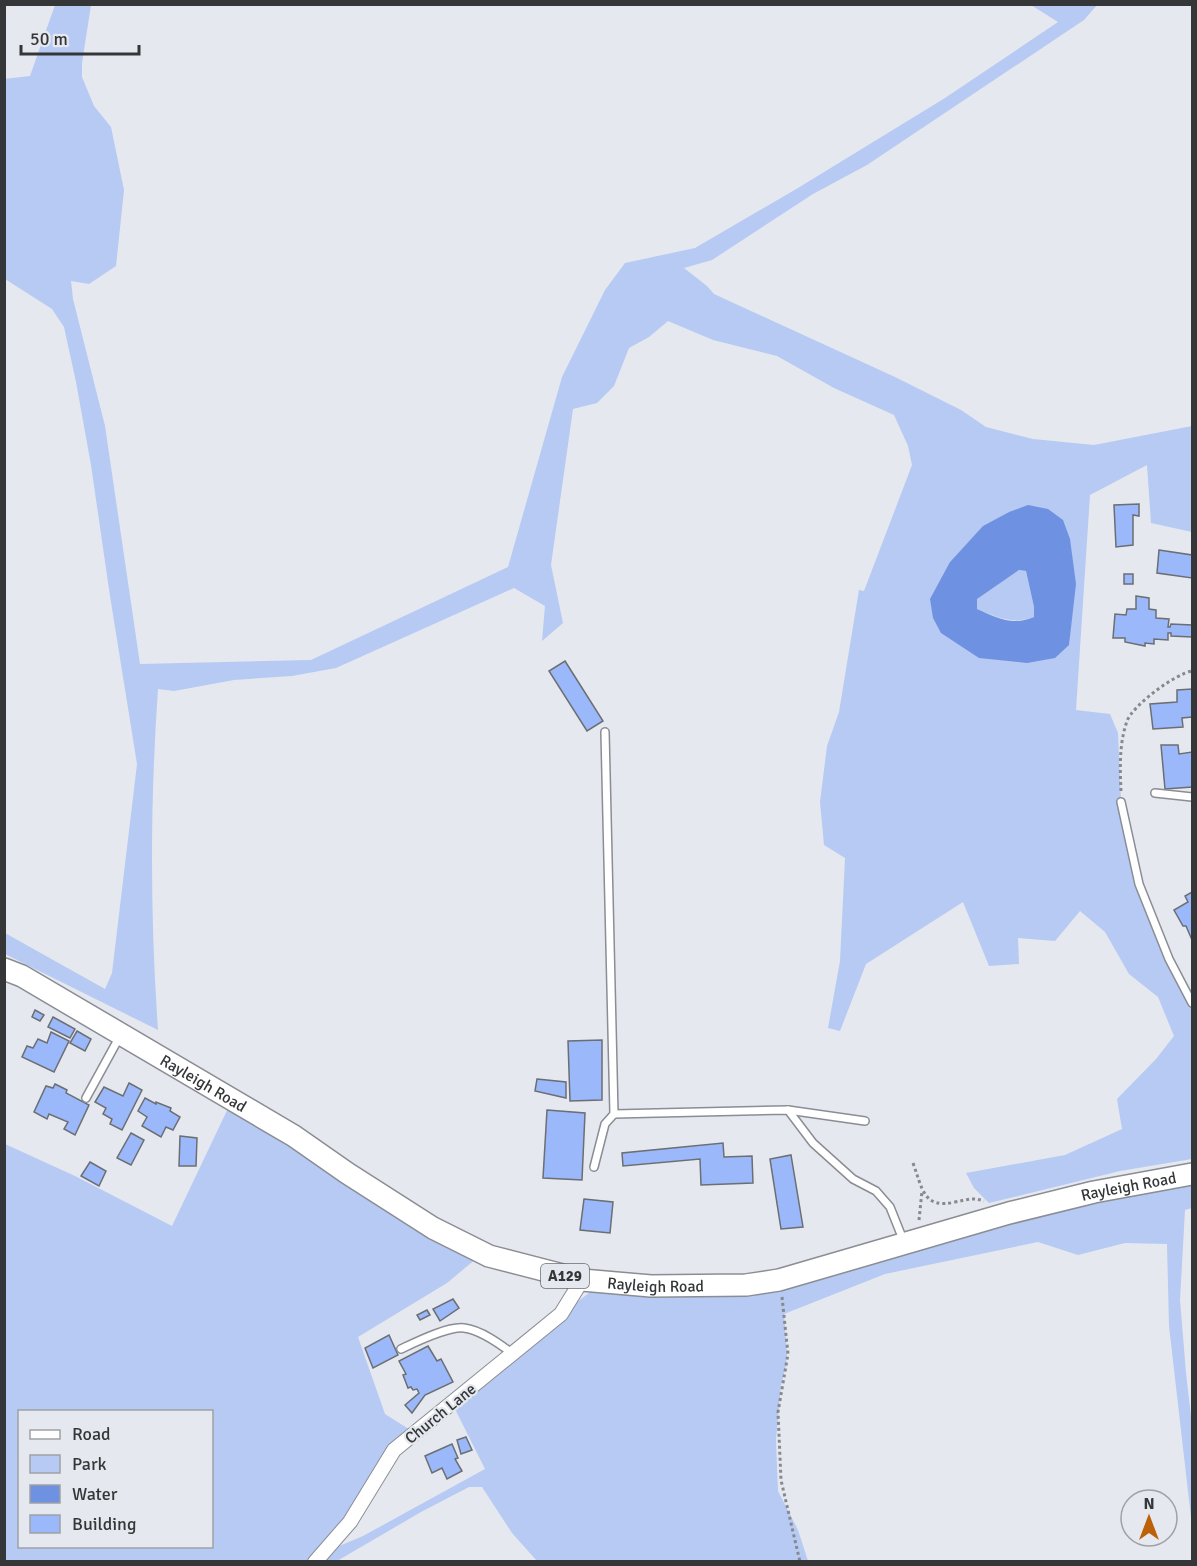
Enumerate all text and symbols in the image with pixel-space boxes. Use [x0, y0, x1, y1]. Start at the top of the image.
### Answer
scale bar [21, 18, 140, 56]
text: 50 m [30, 28, 68, 50]
street label: Rayleigh Road [156, 1051, 250, 1117]
street label: Rayleigh Road [1079, 1168, 1178, 1206]
road number: A129 [541, 1264, 589, 1288]
street label: Rayleigh Road [606, 1273, 704, 1297]
street label: Church Lane [401, 1379, 480, 1448]
legend [18, 1410, 213, 1548]
text: Road [72, 1423, 111, 1445]
text: Park [72, 1453, 107, 1475]
text: Water [72, 1483, 118, 1505]
north arrow [1119, 1488, 1179, 1548]
text: N [1143, 1494, 1155, 1514]
text: Building [72, 1513, 136, 1535]

